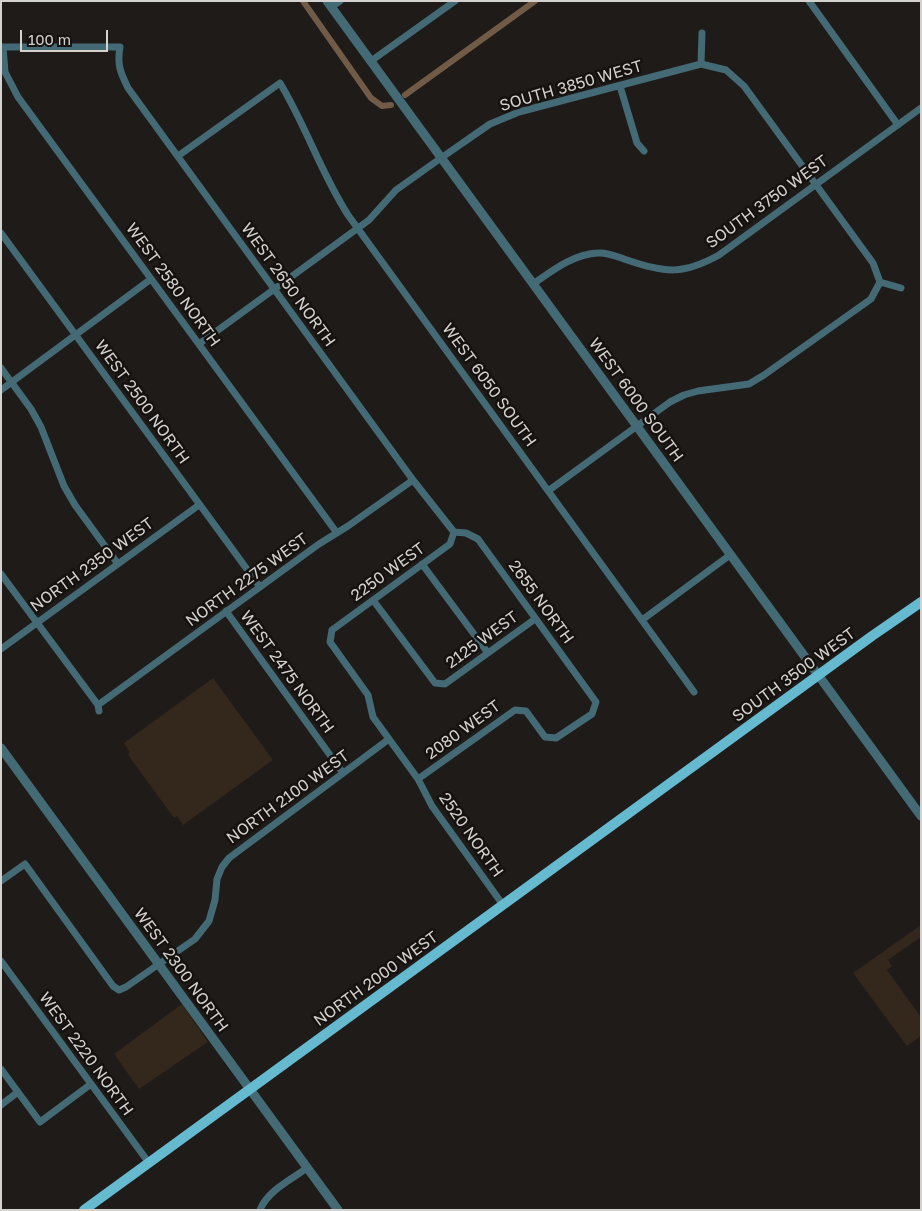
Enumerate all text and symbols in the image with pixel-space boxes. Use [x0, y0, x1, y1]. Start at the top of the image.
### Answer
scale bar [22, 20, 110, 52]
text: 100 m [28, 30, 71, 48]
street label: SOUTH 3850 WEST [498, 56, 644, 116]
street label: SOUTH 3750 WEST [702, 151, 832, 253]
street label: WEST 2580 NORTH [122, 219, 224, 351]
street label: WEST 2650 NORTH [237, 219, 339, 351]
street label: WEST 6050 SOUTH [438, 320, 540, 450]
street label: WEST 6000 SOUTH [585, 334, 687, 466]
street label: WEST 2500 NORTH [91, 336, 193, 468]
street label: NORTH 2350 WEST [27, 514, 157, 616]
street label: NORTH 2275 WEST [182, 529, 312, 631]
street label: 2250 WEST [347, 539, 429, 605]
street label: 2655 NORTH [504, 557, 578, 647]
street label: WEST 2475 NORTH [236, 607, 338, 737]
street label: 2125 WEST [442, 607, 522, 673]
street label: SOUTH 3500 WEST [729, 624, 859, 726]
street label: 2080 WEST [422, 696, 504, 764]
street label: NORTH 2100 WEST [223, 746, 353, 848]
street label: 2520 NORTH [435, 789, 507, 881]
street label: WEST 2300 NORTH [130, 904, 232, 1036]
street label: NORTH 2000 WEST [310, 927, 442, 1031]
street label: WEST 2220 NORTH [35, 989, 137, 1119]

